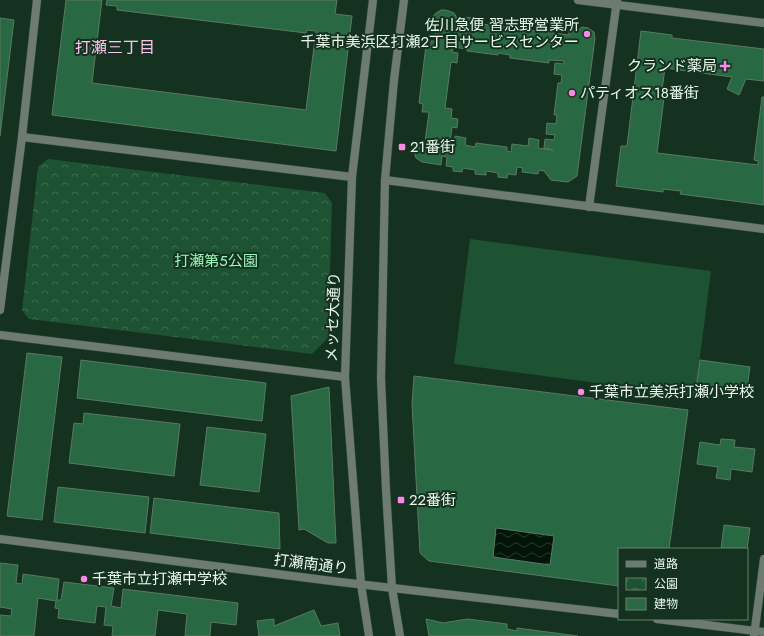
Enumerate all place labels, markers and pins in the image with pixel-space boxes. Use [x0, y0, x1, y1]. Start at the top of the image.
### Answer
place label: 佐川急便 習志野営業所 千葉市美浜区打瀬2丁目サービスセンター [300, 14, 579, 53]
marker: 佐川急便 習志野営業所 千葉市美浜区打瀬2丁目サービスセンター [582, 29, 592, 39]
place label: クランド薬局 [627, 55, 717, 77]
marker: クランド薬局 [720, 61, 730, 71]
place label: パティオス18番街 [580, 82, 699, 104]
marker: パティオス18番街 [567, 88, 577, 98]
place label: 21番街 [410, 136, 455, 158]
marker: 21番街 [397, 142, 407, 152]
place label: 千葉市立美浜打瀬小学校 [589, 381, 754, 403]
marker: 千葉市立美浜打瀬小学校 [576, 387, 586, 397]
place label: 22番街 [409, 489, 456, 511]
marker: 22番街 [396, 495, 406, 505]
place label: 千葉市立打瀬中学校 [92, 568, 227, 590]
marker: 千葉市立打瀬中学校 [79, 574, 89, 584]

